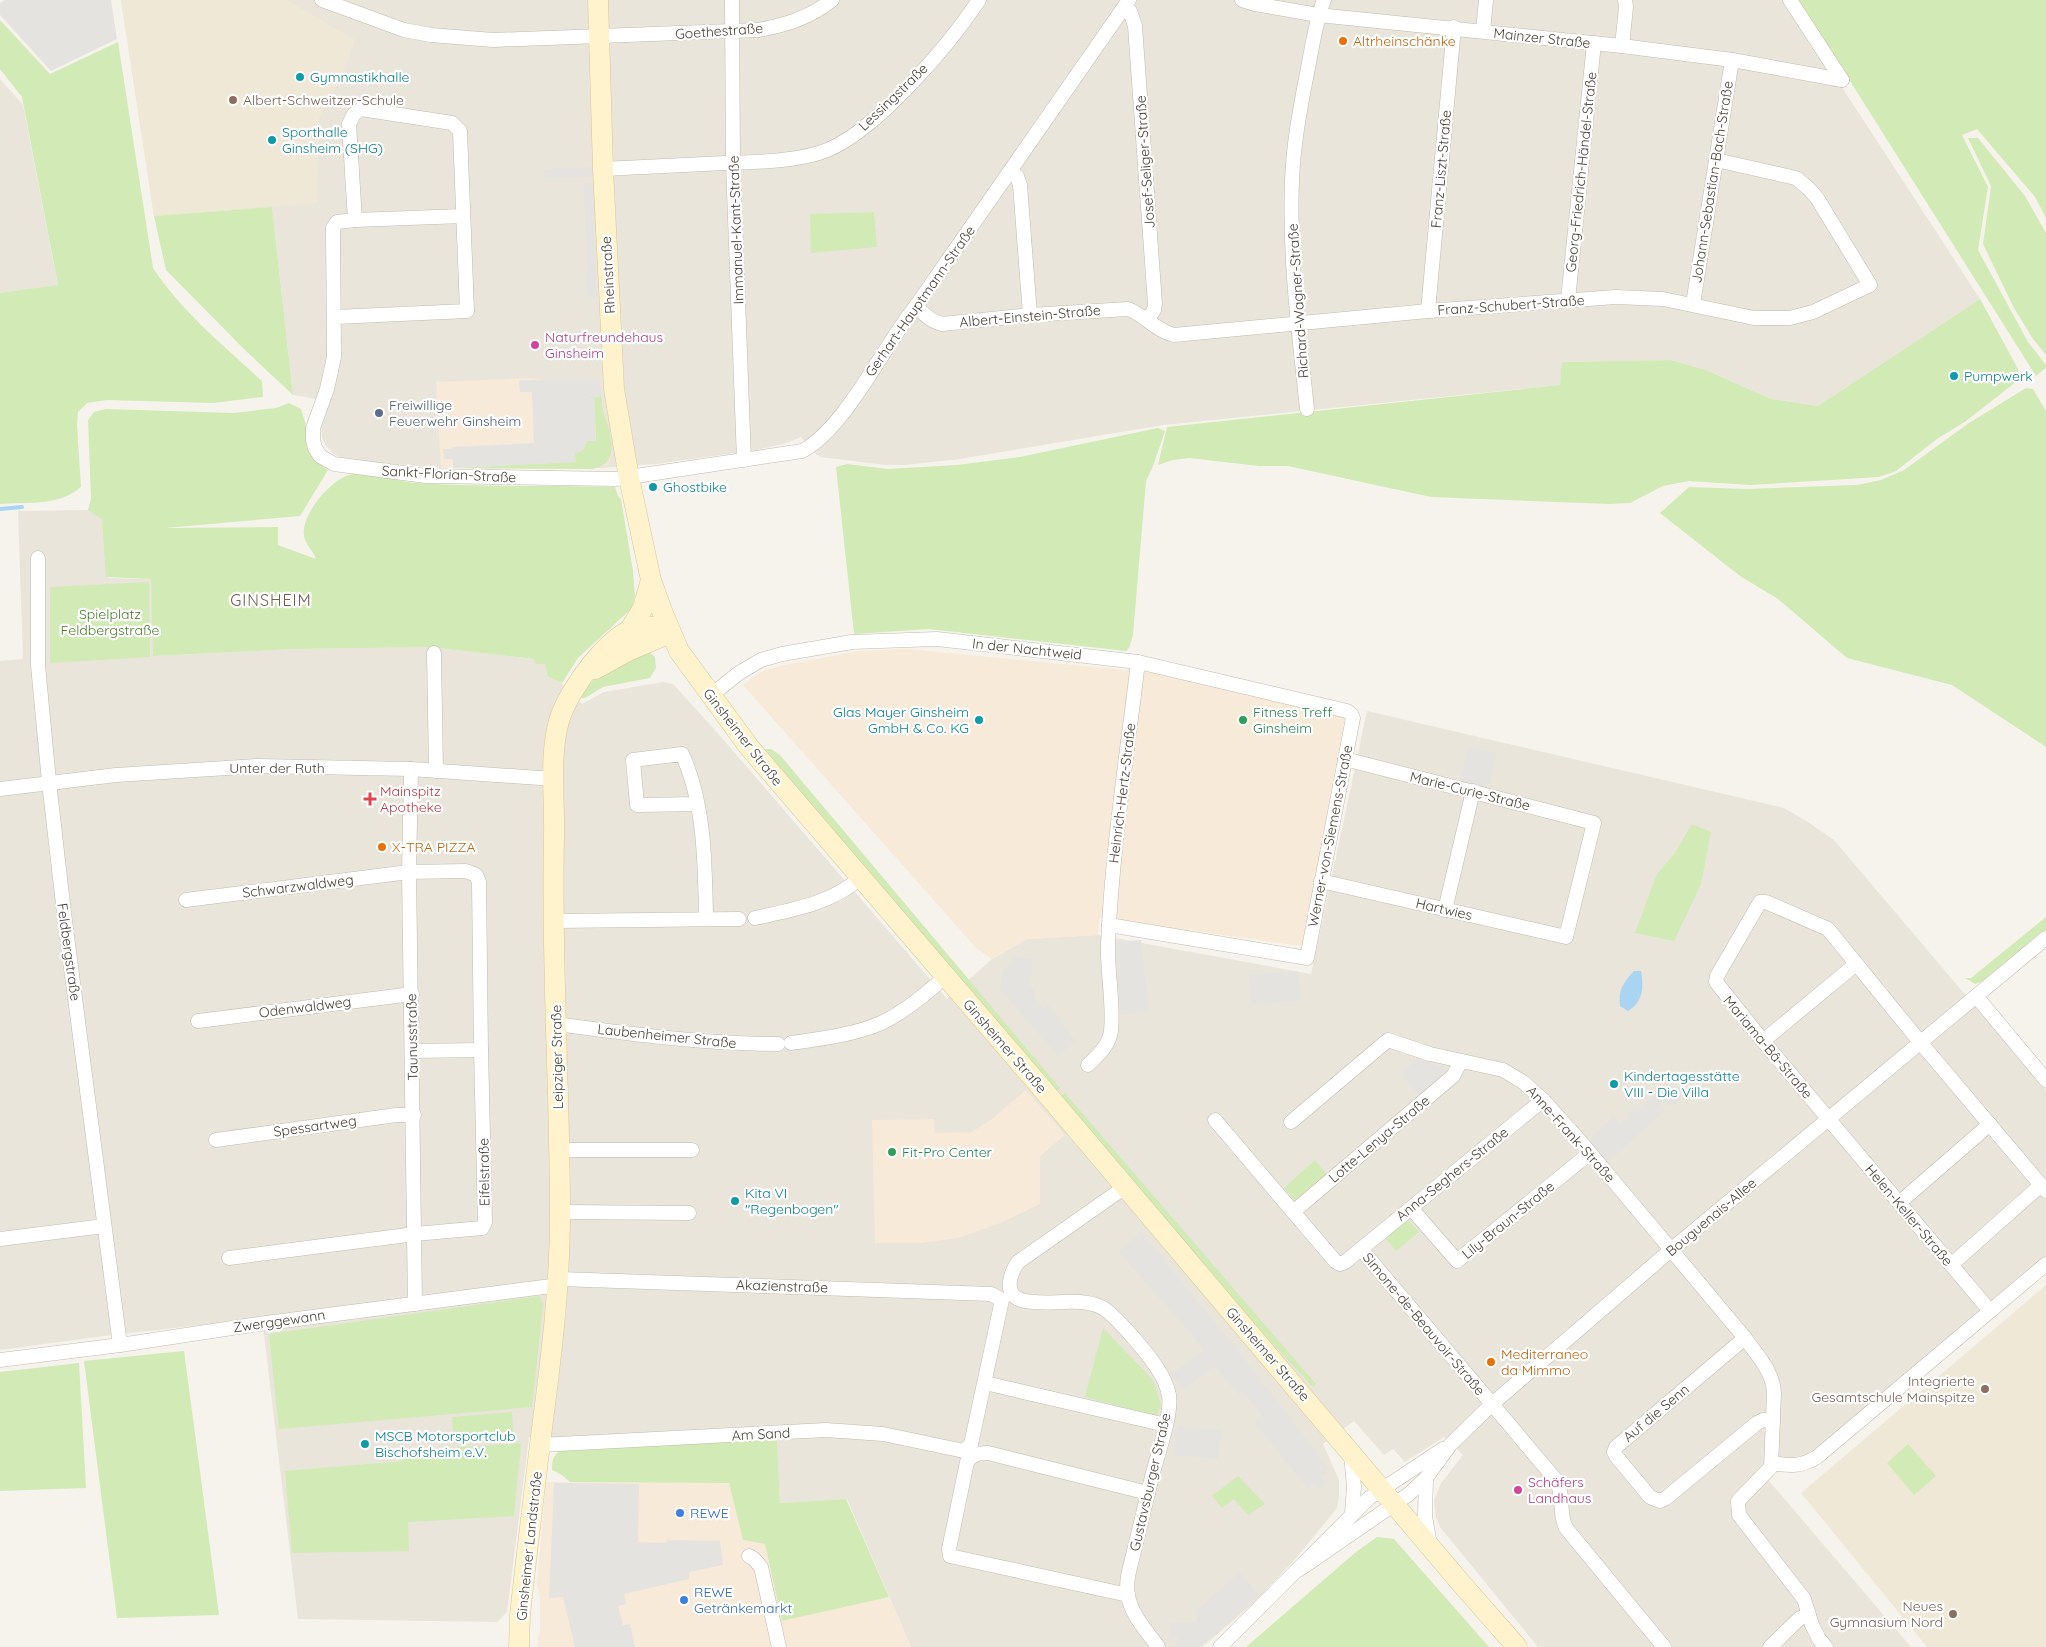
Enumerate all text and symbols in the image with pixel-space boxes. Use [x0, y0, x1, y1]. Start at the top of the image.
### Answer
street label: Goethestraße [674, 19, 764, 43]
street label: Mainzer Straße [1493, 24, 1592, 52]
place label: Altrheinschänke [1353, 32, 1456, 50]
marker: Altrheinschänke [1337, 35, 1349, 47]
street label: Lessingstraße [855, 59, 932, 135]
place label: Gymnastikhalle [310, 68, 409, 86]
marker: Gymnastikhalle [294, 71, 306, 83]
street label: Georg-Friedrich-Händel-Straße [1562, 71, 1600, 273]
street label: Johann-Sebastian-Bach-Straße [1687, 79, 1737, 284]
place label: Albert-Schweitzer-Schule [243, 91, 404, 109]
marker: Albert-Schweitzer-Schule [227, 94, 239, 106]
street label: Josef-Seliger-Straße [1131, 95, 1159, 229]
street label: Franz-Liszt-Straße [1427, 109, 1455, 229]
place label: Sporthalle Ginsheim (SHG) [282, 123, 383, 157]
marker: Sporthalle Ginsheim (SHG) [266, 134, 278, 146]
street label: Immanuel-Kant-Straße [724, 155, 748, 305]
street label: Gerhart-Hauptmann-Straße [861, 222, 979, 380]
street label: Richard-Wagner-Straße [1284, 223, 1312, 379]
street label: Rheinstraße [597, 236, 619, 314]
street label: Franz-Schubert-Straße [1437, 291, 1585, 319]
street label: Albert-Einstein-Straße [959, 301, 1101, 331]
place label: Naturfreundehaus Ginsheim [545, 328, 663, 362]
marker: Naturfreundehaus Ginsheim [529, 339, 541, 351]
place label: Pumpwerk [1964, 367, 2033, 385]
marker: Pumpwerk [1948, 370, 1960, 382]
place label: Freiwillige Feuerwehr Ginsheim [389, 396, 521, 430]
marker: Freiwillige Feuerwehr Ginsheim [373, 407, 385, 419]
street label: Sankt-Florian-Straße [381, 461, 517, 487]
place label: Ghostbike [663, 478, 727, 496]
marker: Ghostbike [647, 481, 659, 493]
district label: GINSHEIM [230, 590, 312, 610]
park label: Spielplatz Feldbergstraße [61, 605, 159, 639]
street label: In der Nachtweid [971, 634, 1083, 664]
street label: Ginsheimer Straße [699, 685, 787, 789]
place label: Glas Mayer Ginsheim GmbH & Co. KG [833, 703, 969, 737]
place label: Fitness Treff Ginsheim [1253, 703, 1332, 737]
marker: Glas Mayer Ginsheim GmbH & Co. KG [973, 714, 985, 726]
marker: Fitness Treff Ginsheim [1237, 714, 1249, 726]
street label: Heinrich-Hertz-Straße [1104, 722, 1140, 864]
street label: Werner-von-Siemens-Straße [1304, 743, 1357, 929]
street label: Unter der Ruth [229, 759, 325, 777]
street label: Marie-Curie-Straße [1408, 767, 1532, 815]
place label: Mainspitz Apotheke [380, 782, 442, 816]
marker: Mainspitz Apotheke [364, 793, 376, 805]
place label: X-TRA PIZZA [392, 838, 476, 856]
marker: X-TRA PIZZA [376, 841, 388, 853]
street label: Schwarzwaldweg [241, 870, 355, 902]
street label: Hartwies [1414, 894, 1474, 924]
street label: Feldbergstraße [53, 902, 85, 1002]
street label: Odenwaldweg [258, 992, 352, 1022]
street label: Mariama-Bâ-Straße [1720, 992, 1817, 1102]
street label: Taunusstraße [402, 993, 422, 1081]
street label: Ginsheimer Straße [959, 995, 1051, 1097]
street label: Leipziger Straße [547, 1004, 567, 1110]
street label: Laubenheimer Straße [597, 1020, 737, 1052]
place label: Kindertagesstätte VIII - Die Villa [1624, 1067, 1740, 1101]
marker: Kindertagesstätte VIII - Die Villa [1608, 1078, 1620, 1090]
street label: Anne-Frank-Straße [1523, 1082, 1619, 1186]
street label: Lotte-Lenya-Straße [1325, 1091, 1433, 1187]
street label: Spessartweg [272, 1111, 358, 1141]
street label: Anna-Seghers-Straße [1392, 1123, 1512, 1225]
street label: Eifelstraße [474, 1138, 494, 1206]
place label: Fit-Pro Center [902, 1143, 993, 1161]
marker: Fit-Pro Center [886, 1146, 898, 1158]
street label: Helen-Keller-Straße [1861, 1160, 1957, 1270]
street label: Bouguenais-Allee [1662, 1174, 1760, 1260]
street label: Lily-Braun-Straße [1458, 1177, 1558, 1263]
place label: Kita VI "Regenbogen" [745, 1184, 839, 1218]
marker: Kita VI "Regenbogen" [729, 1195, 741, 1207]
street label: Simone-de-Beauvoir-Straße [1359, 1249, 1489, 1399]
street label: Akazienstraße [736, 1275, 828, 1297]
street label: Ginsheimer Straße [1222, 1303, 1314, 1405]
street label: Zwerggewann [232, 1306, 326, 1336]
place label: Mediterraneo da Mimmo [1501, 1345, 1588, 1379]
marker: Mediterraneo da Mimmo [1485, 1356, 1497, 1368]
place label: Integrierte Gesamtschule Mainspitze [1811, 1372, 1975, 1406]
street label: Auf die Senn [1619, 1380, 1693, 1446]
marker: Integrierte Gesamtschule Mainspitze [1979, 1383, 1991, 1395]
street label: Gustavsburger Straße [1125, 1411, 1175, 1553]
street label: Am Sand [731, 1423, 791, 1445]
place label: MSCB Motorsportclub Bischofsheim e.V. [375, 1427, 516, 1461]
marker: MSCB Motorsportclub Bischofsheim e.V. [359, 1438, 371, 1450]
street label: Ginsheimer Landstraße [512, 1470, 546, 1622]
place label: Schäfers Landhaus [1528, 1473, 1591, 1507]
marker: Schäfers Landhaus [1512, 1484, 1524, 1496]
place label: REWE [690, 1504, 729, 1522]
marker: REWE [674, 1507, 686, 1519]
place label: REWE Getränkemarkt [694, 1583, 792, 1617]
marker: REWE Getränkemarkt [678, 1594, 690, 1606]
place label: Neues Gymnasium Nord [1830, 1597, 1943, 1631]
marker: Neues Gymnasium Nord [1947, 1608, 1959, 1620]

